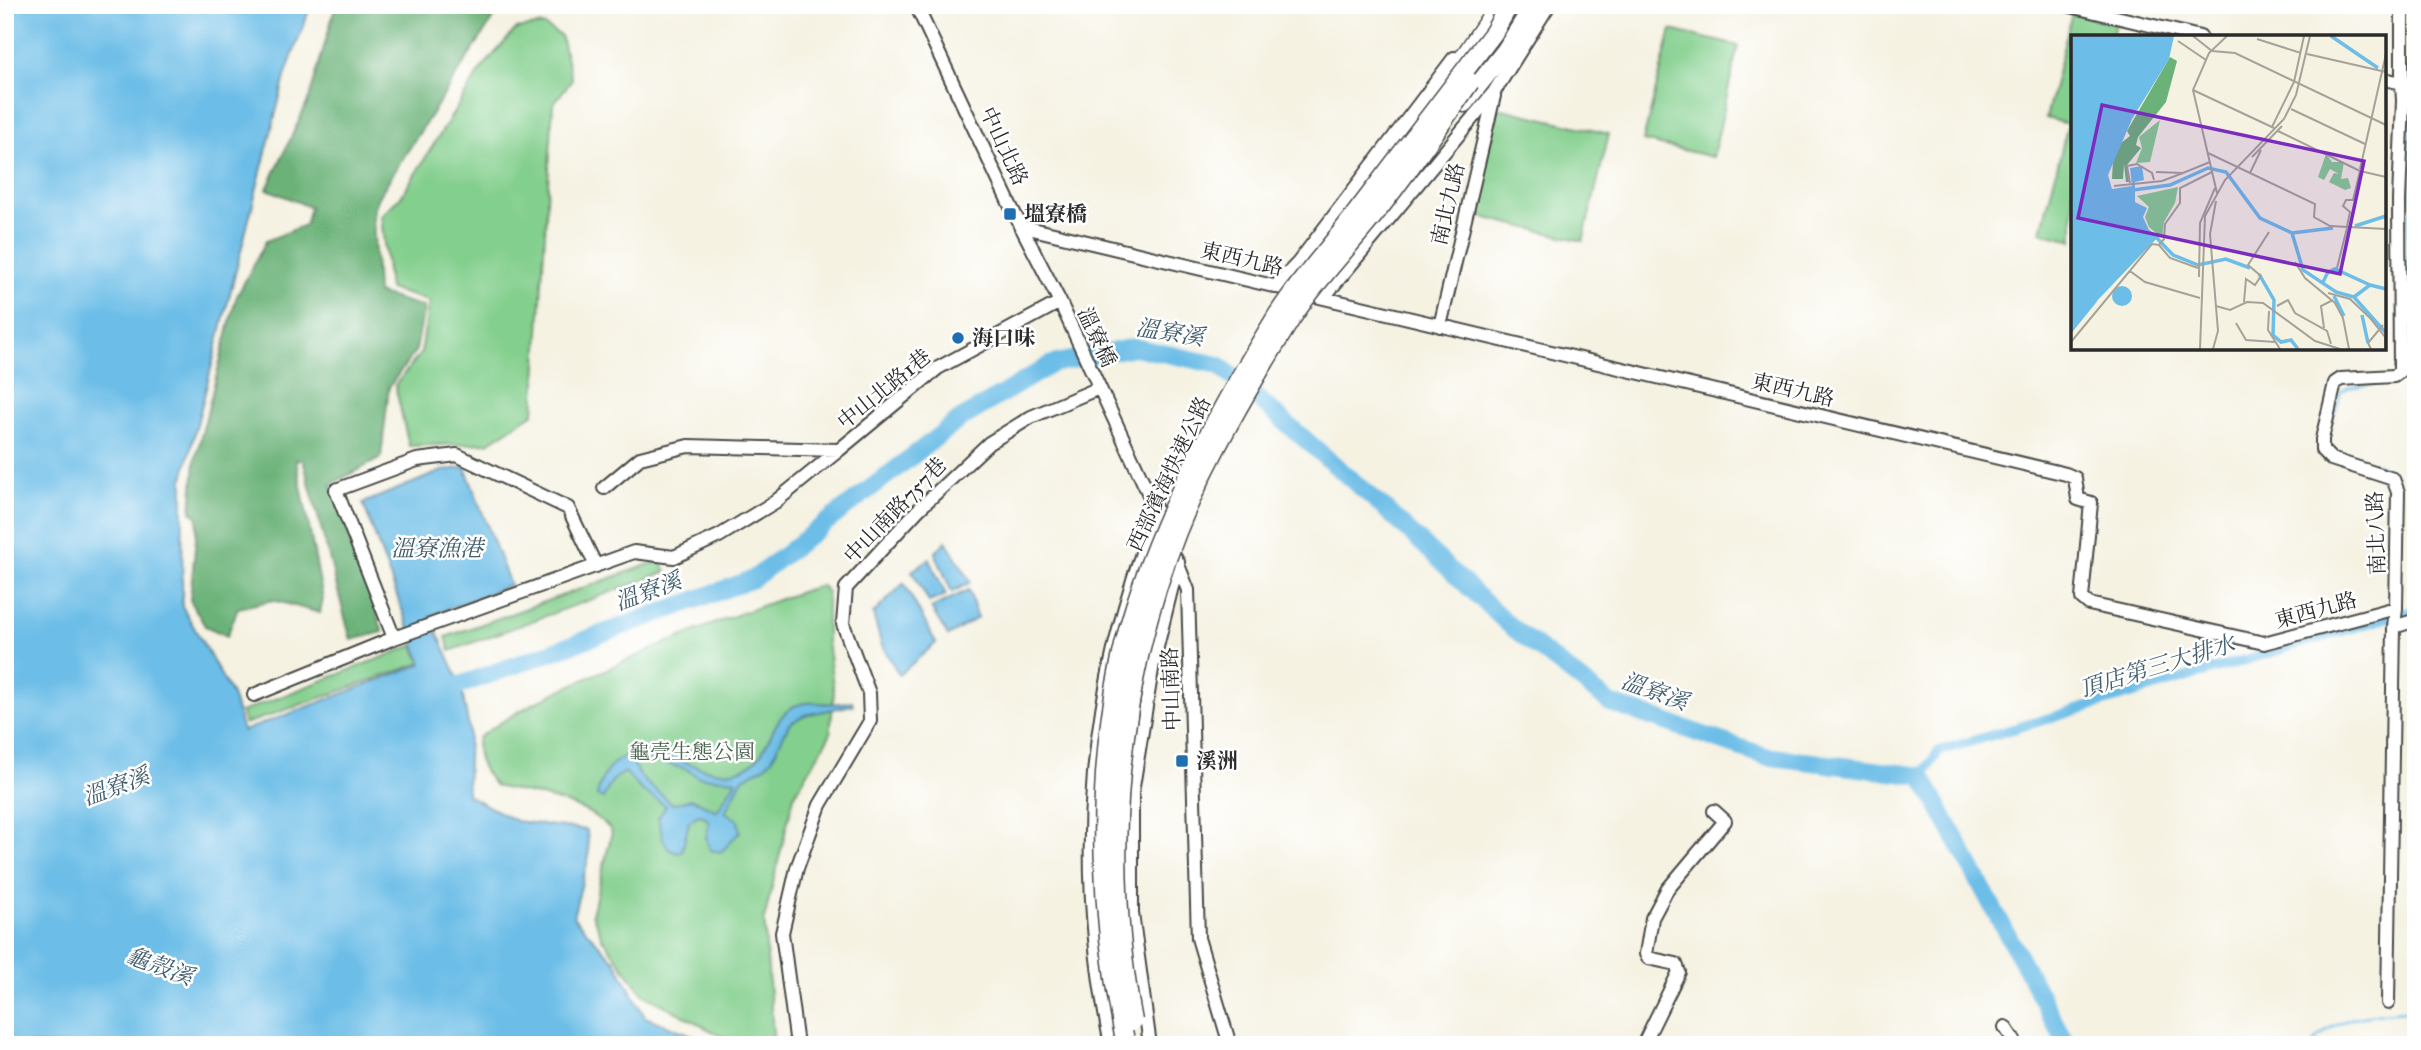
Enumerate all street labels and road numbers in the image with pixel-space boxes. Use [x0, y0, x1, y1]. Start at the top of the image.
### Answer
street label: 中山北路 [974, 102, 1034, 190]
street label: 南北九路 [1426, 160, 1470, 248]
street label: 東西九路 [1198, 237, 1286, 281]
street label: 溫寮橋 [1072, 303, 1122, 371]
street label: 中山北路1巷 [832, 343, 936, 435]
street label: 東西九路 [1749, 368, 1837, 412]
street label: 西部濱海快速公路 [1122, 392, 1216, 556]
street label: 中山南路757巷 [838, 452, 952, 568]
street label: 南北八路 [2362, 491, 2390, 575]
street label: 東西九路 [2272, 587, 2360, 633]
street label: 中山南路 [1157, 647, 1185, 731]

